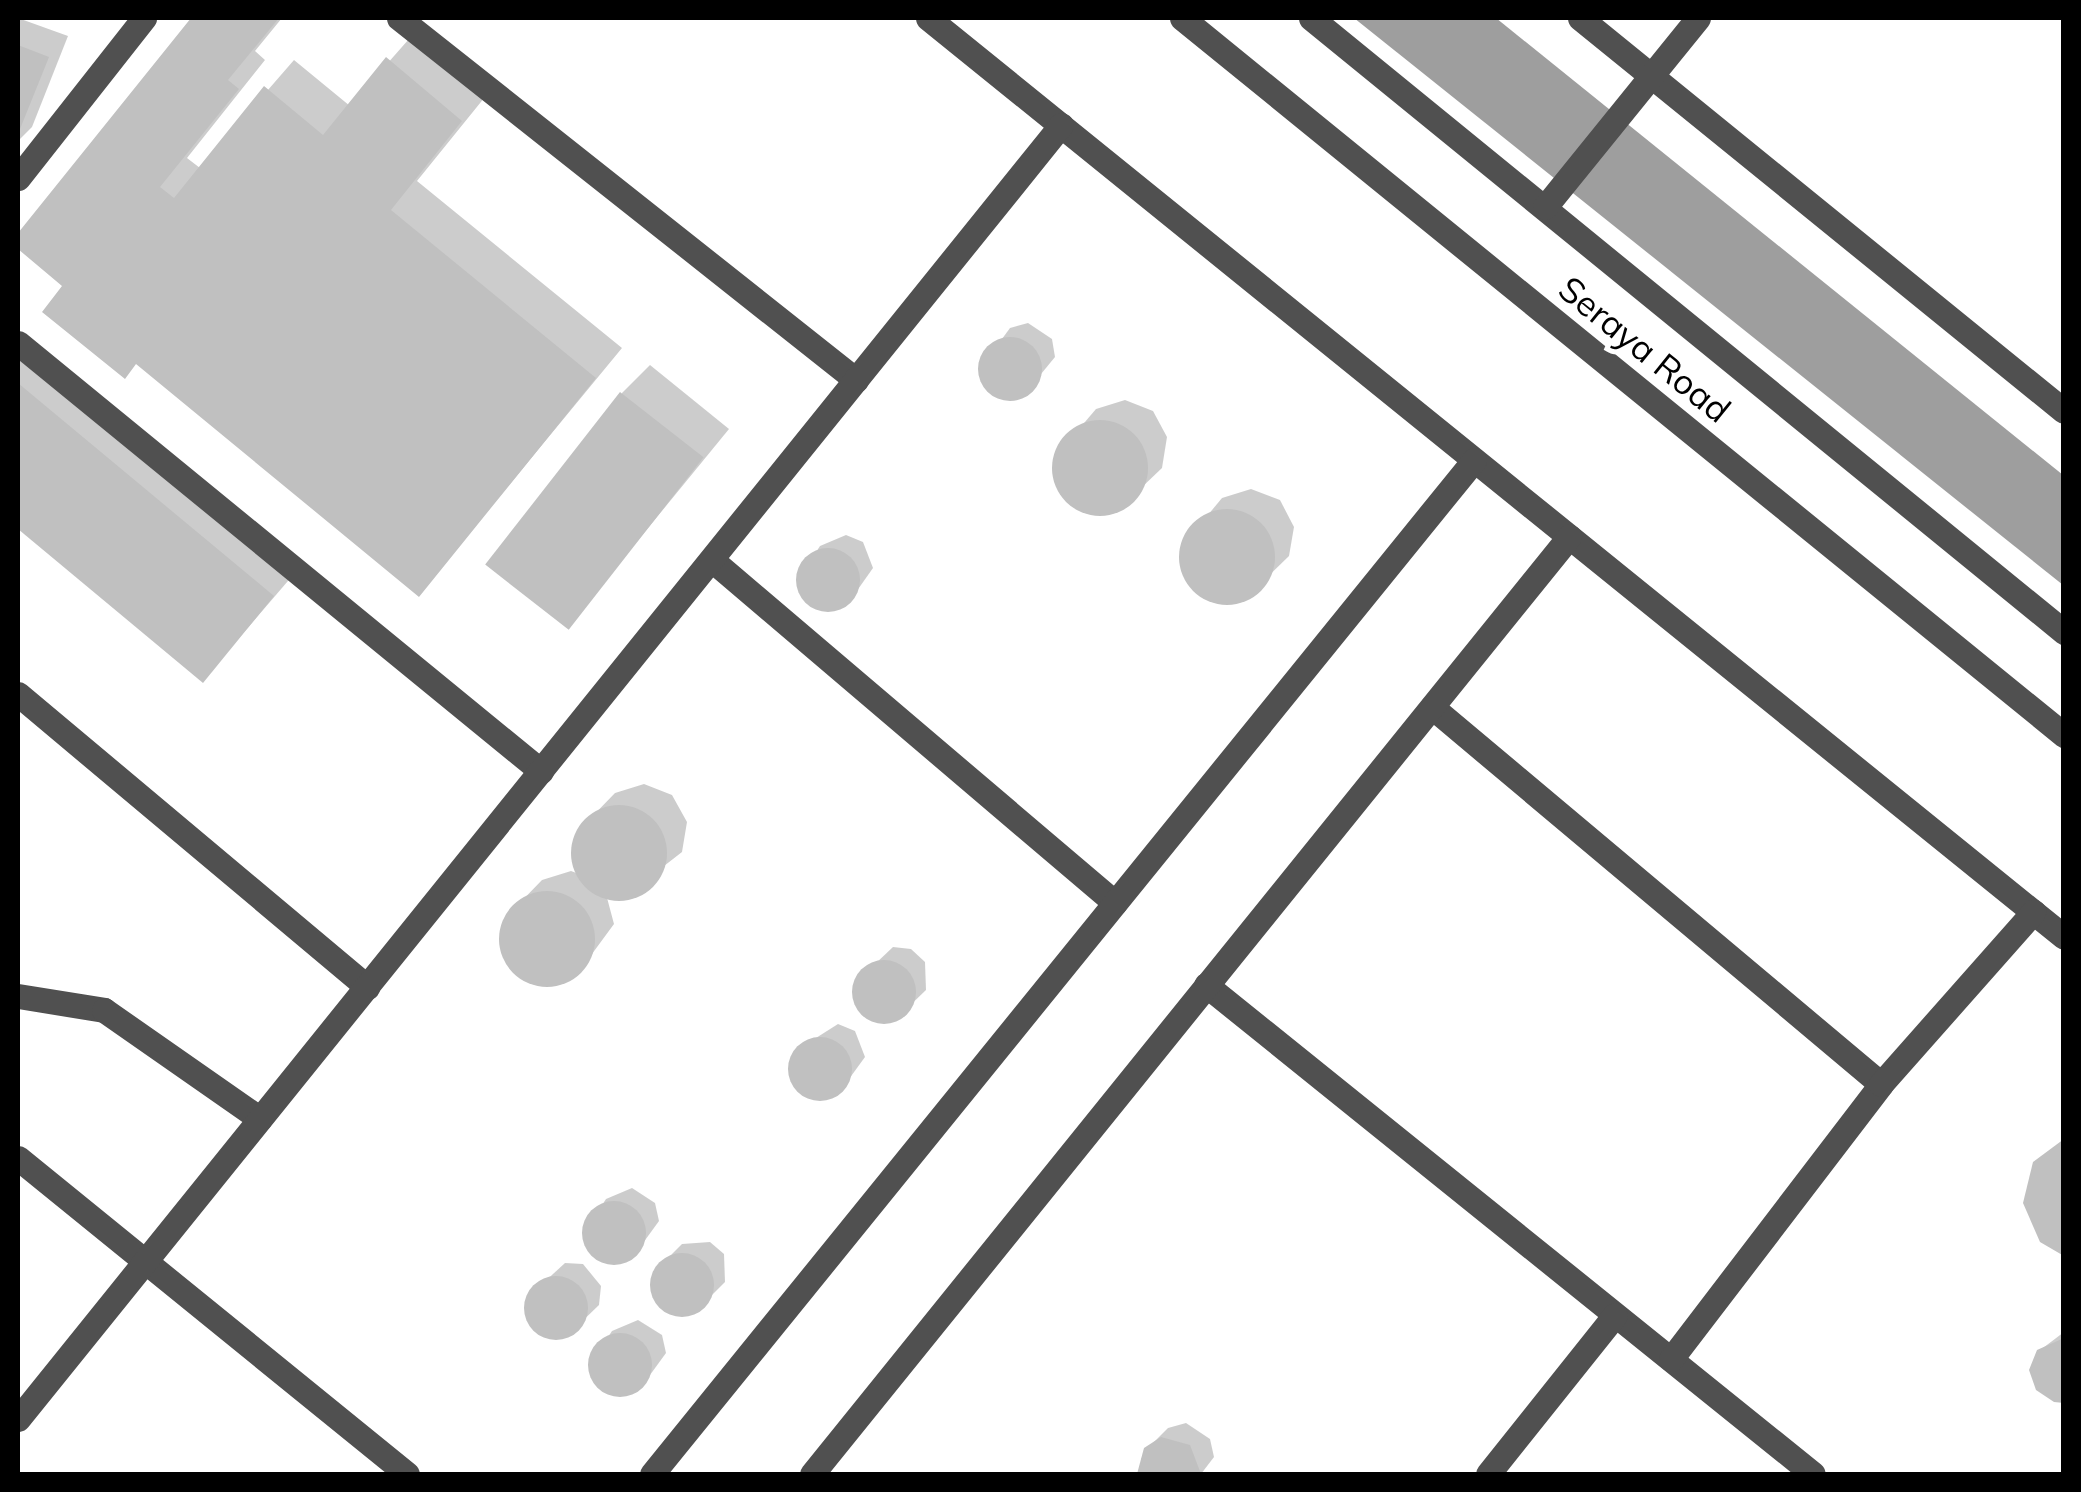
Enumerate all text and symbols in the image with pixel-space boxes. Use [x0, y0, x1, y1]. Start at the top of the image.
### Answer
street label: Seraya Road [1551, 267, 1739, 431]

